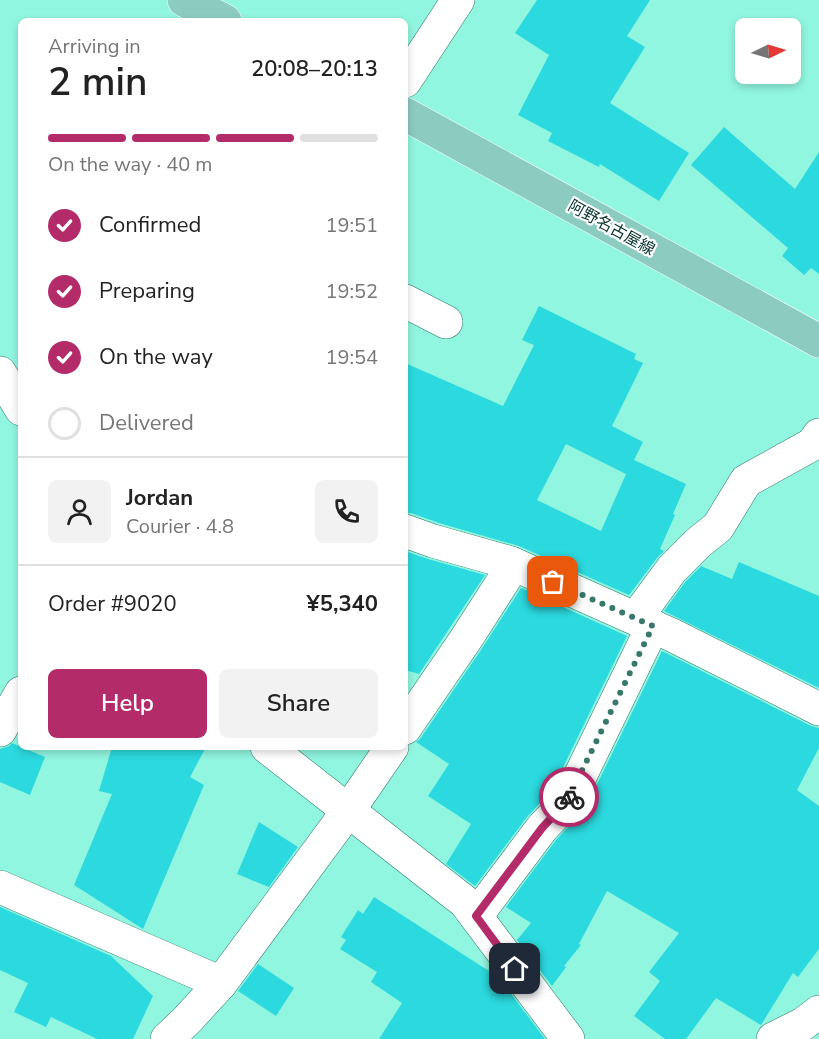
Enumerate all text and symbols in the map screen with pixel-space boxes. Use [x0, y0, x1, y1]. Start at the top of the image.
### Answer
north arrow [735, 18, 801, 84]
map controls [735, 18, 801, 84]
text: Arriving in [48, 33, 141, 60]
text: 20:08–20:13 [251, 54, 378, 84]
text: 2 min [48, 56, 147, 109]
text: On the way · 40 m [48, 151, 212, 178]
street label: 阿野名古屋線 [564, 195, 659, 261]
icon: check [48, 209, 81, 242]
text: Confirmed [99, 210, 201, 240]
text: 19:51 [325, 212, 378, 239]
icon: check [48, 275, 81, 308]
text: Preparing [99, 276, 195, 306]
text: 19:52 [325, 278, 378, 305]
icon: check [48, 341, 81, 374]
text: On the way [99, 342, 213, 372]
text: 19:54 [325, 344, 378, 371]
text: Delivered [99, 408, 194, 438]
button: person [48, 480, 111, 543]
button: phone [315, 480, 378, 543]
text: Jordan [126, 483, 193, 513]
text: Courier · 4.8 [126, 513, 234, 540]
pin [527, 556, 578, 607]
icon: bag [536, 565, 569, 598]
text: Order #9020 [48, 589, 177, 619]
text: ¥5,340 [307, 589, 378, 619]
button: Help [48, 669, 207, 738]
button: Share [219, 669, 378, 738]
courier [539, 767, 599, 827]
icon: bike [553, 781, 586, 814]
pin [489, 943, 540, 994]
icon: home [498, 952, 531, 985]

